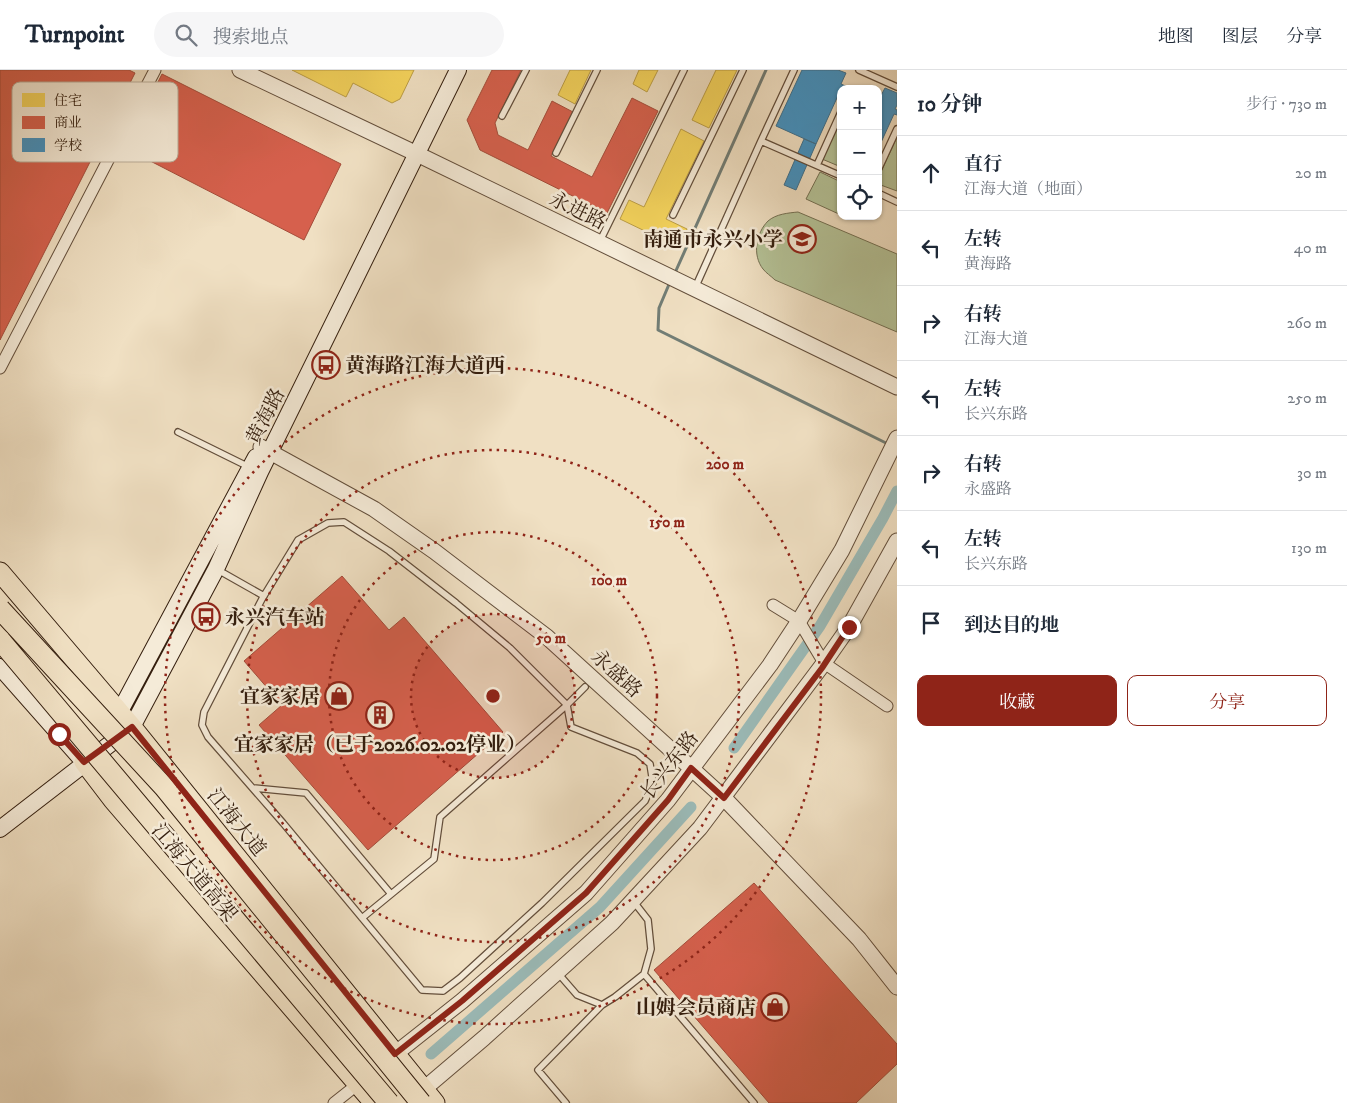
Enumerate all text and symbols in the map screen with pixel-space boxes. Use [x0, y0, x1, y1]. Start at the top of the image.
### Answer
search box [154, 12, 504, 57]
text: Turnpoint [25, 20, 124, 50]
icon: search [172, 21, 200, 49]
text: 搜索地点 [212, 26, 288, 49]
text: 地图 [1158, 26, 1194, 48]
text: 图层 [1222, 26, 1258, 48]
text: 分享 [1286, 26, 1322, 48]
legend [12, 82, 178, 162]
map controls [837, 85, 882, 220]
button: + [837, 85, 882, 130]
text: 住宅 [54, 92, 82, 110]
text: 10 分钟 [917, 92, 982, 118]
text: 步行 · 730 m [1246, 94, 1327, 114]
text: 商业 [54, 114, 82, 132]
button: − [837, 130, 882, 175]
text: 学校 [54, 137, 82, 155]
text: 直行 [964, 153, 1002, 176]
icon: ahead [917, 159, 945, 187]
text: 20 m [1295, 163, 1327, 183]
button: locate [837, 175, 882, 220]
text: 江海大道（地面） [964, 179, 1092, 199]
street label: 永进路 [545, 187, 610, 236]
school or university icon: 南通市永兴小学 [787, 224, 817, 254]
place label: 南通市永兴小学 [643, 228, 783, 253]
text: 左转 [964, 228, 1002, 251]
icon: left [917, 234, 945, 262]
text: 40 m [1294, 238, 1327, 258]
text: 黄海路 [964, 254, 1012, 274]
text: 右转 [964, 303, 1002, 326]
icon: right [917, 309, 945, 337]
text: 260 m [1287, 313, 1327, 333]
text: 江海大道 [964, 329, 1028, 349]
bus stop icon: 黄海路江海大道西 [311, 350, 341, 380]
place label: 黄海路江海大道西 [345, 354, 505, 379]
text: 左转 [964, 378, 1002, 401]
street label: 黄海路 [242, 384, 291, 449]
icon: left [917, 384, 945, 412]
text: 250 m [1287, 388, 1327, 408]
text: 长兴东路 [964, 404, 1028, 424]
text: 右转 [964, 453, 1002, 476]
text: 200 m [706, 455, 745, 474]
icon: right [917, 459, 945, 487]
text: 30 m [1297, 463, 1327, 483]
text: 永盛路 [964, 479, 1012, 499]
text: 150 m [649, 513, 685, 532]
text: 左转 [964, 528, 1002, 551]
icon: left [917, 534, 945, 562]
text: 130 m [1291, 538, 1327, 558]
text: 长兴东路 [964, 554, 1028, 574]
text: 100 m [591, 571, 628, 590]
bus stop icon: 永兴汽车站 [191, 602, 221, 632]
place label: 永兴汽车站 [225, 606, 325, 631]
icon: arrive [917, 609, 945, 637]
text: 到达目的地 [964, 614, 1059, 637]
route end [838, 616, 861, 639]
text: 50 m [535, 629, 567, 648]
street label: 永盛路 [585, 645, 647, 703]
button: 收藏 [917, 675, 1117, 726]
button: 分享 [1127, 675, 1327, 726]
shop icon: 宜家家居 [324, 681, 354, 711]
place label: 宜家家居 [240, 685, 320, 710]
centre of rings [484, 687, 502, 705]
building icon: 宜家家居（已于2026.02.02停业） [365, 700, 395, 730]
route start [48, 723, 71, 746]
street label: 长兴东路 [636, 727, 705, 805]
place label: 宜家家居（已于2026.02.02停业） [234, 733, 526, 758]
street label: 江海大道 [201, 784, 271, 862]
street label: 江海大道高架 [146, 819, 242, 927]
shop icon: 山姆会员商店 [760, 992, 790, 1022]
place label: 山姆会员商店 [636, 996, 756, 1021]

